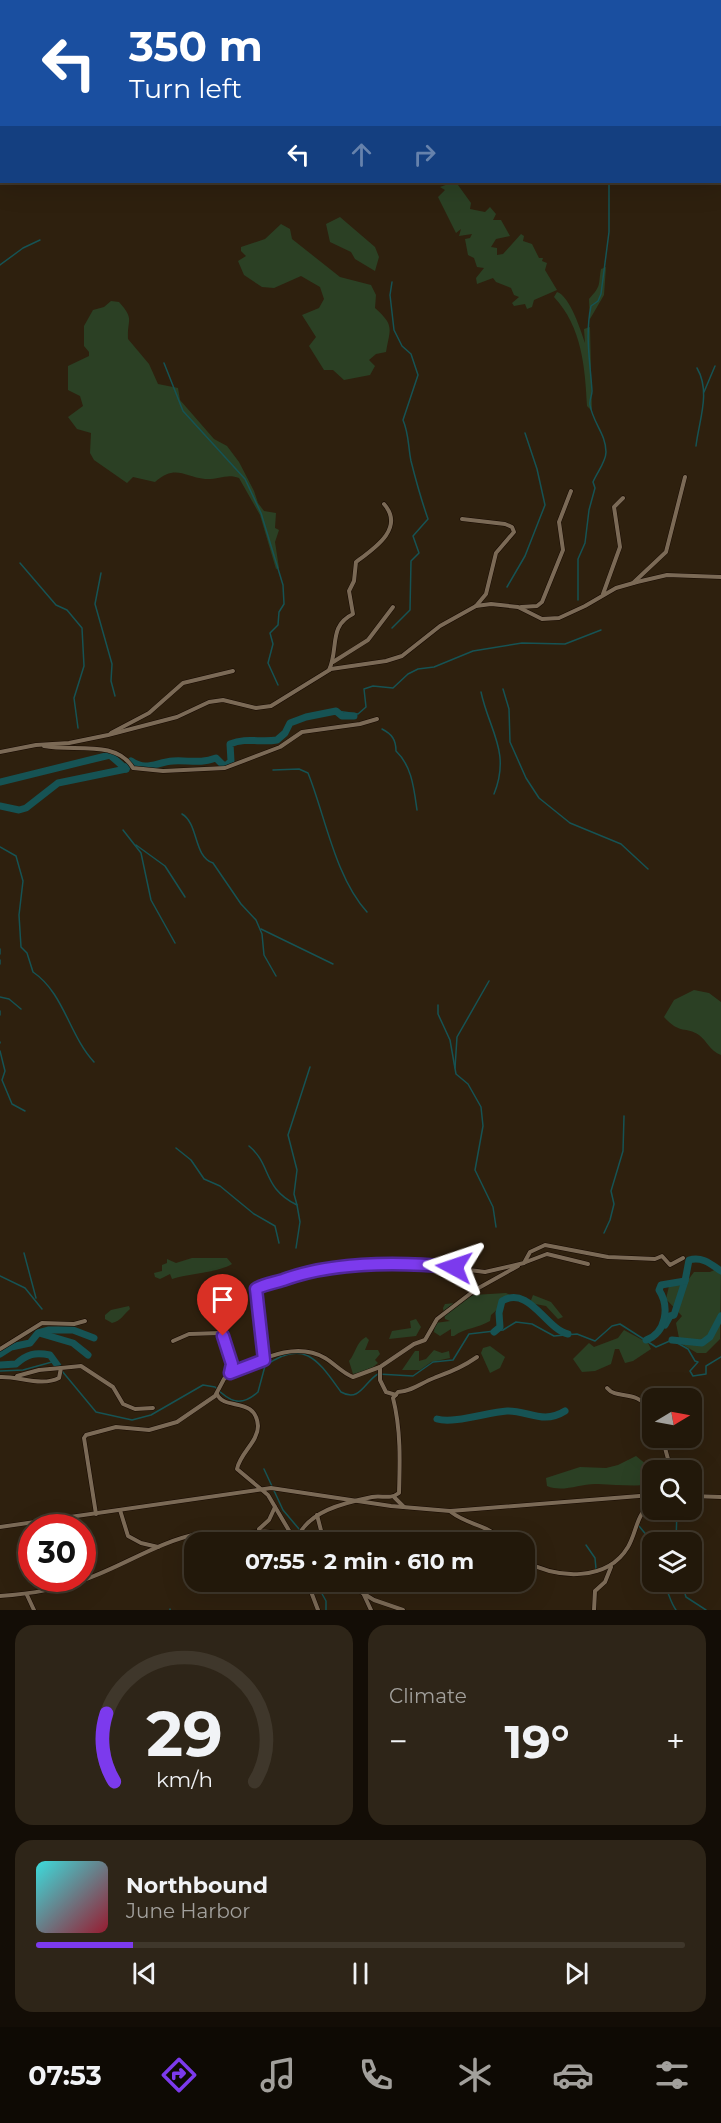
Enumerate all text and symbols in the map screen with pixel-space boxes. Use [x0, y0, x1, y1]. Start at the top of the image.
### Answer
text: 350 m [129, 20, 263, 72]
icon: left [30, 24, 108, 102]
text: Turn left [129, 72, 242, 105]
icon: left [282, 138, 315, 171]
icon: ahead [345, 138, 378, 171]
icon: right [408, 138, 441, 171]
position arrow [422, 1235, 486, 1299]
pin [197, 1274, 248, 1336]
icon: arrive [206, 1283, 239, 1316]
north arrow [642, 1388, 702, 1448]
map controls [642, 1388, 702, 1592]
button: search [642, 1460, 702, 1520]
speed limit sign: 30 [18, 1514, 96, 1592]
button: layers [642, 1532, 702, 1592]
text: 07:55 · 2 min · 610 m [245, 1548, 474, 1575]
text: Climate [389, 1684, 467, 1708]
text: 29 [146, 1696, 222, 1772]
text: 19° [504, 1714, 570, 1769]
text: − [389, 1721, 408, 1761]
text: + [666, 1721, 685, 1761]
text: km/h [155, 1766, 213, 1792]
text: Northbound [126, 1872, 268, 1899]
text: June Harbor [126, 1899, 250, 1923]
icon: previous [128, 1957, 161, 1990]
icon: pause [344, 1957, 377, 1990]
icon: next [560, 1957, 593, 1990]
icon: directions [158, 2054, 200, 2096]
icon: music [257, 2054, 299, 2096]
icon: phone [355, 2054, 397, 2096]
icon: climate [454, 2054, 496, 2096]
icon: car [552, 2054, 594, 2096]
icon: filters [651, 2054, 693, 2096]
text: 07:53 [28, 2059, 102, 2092]

